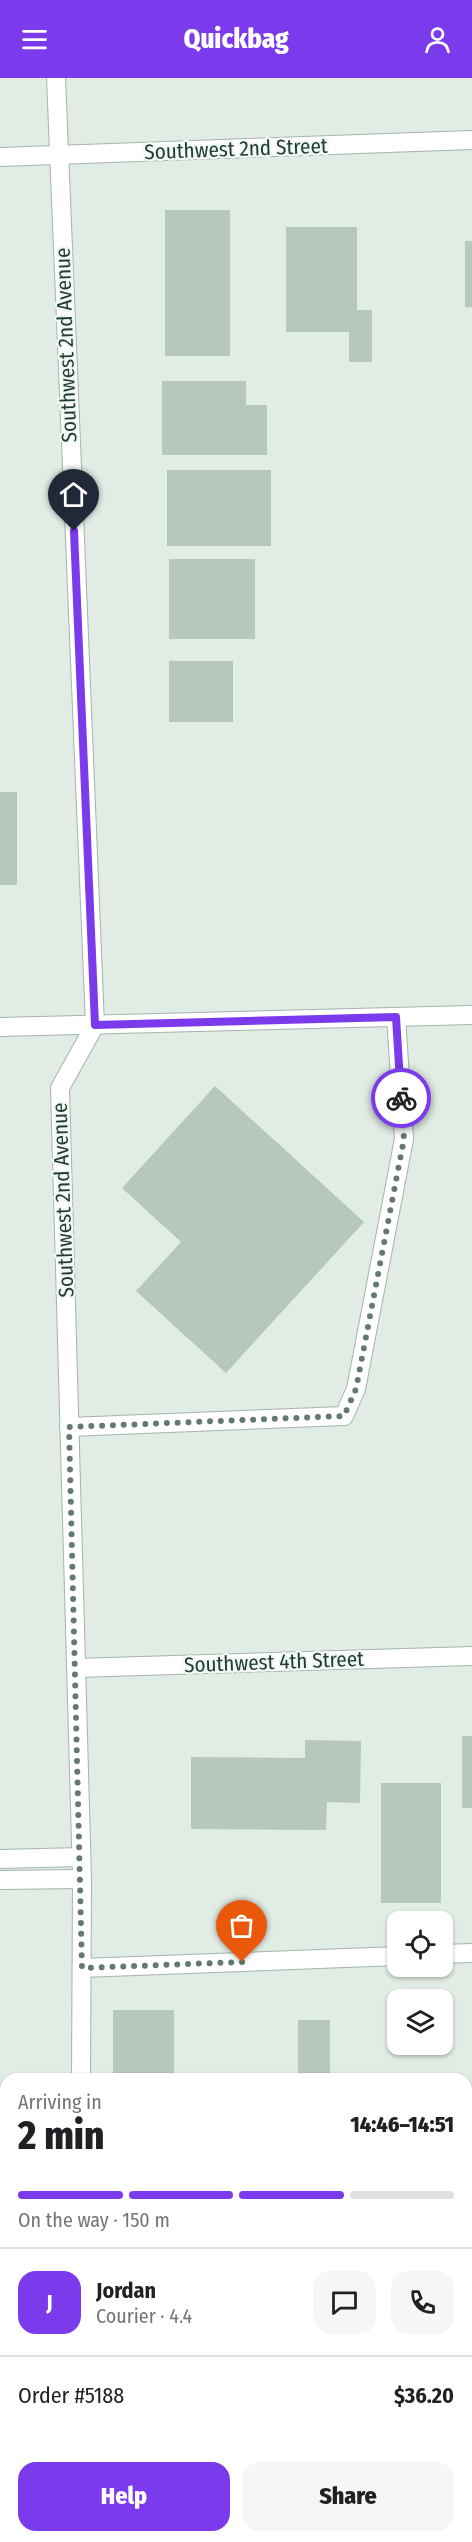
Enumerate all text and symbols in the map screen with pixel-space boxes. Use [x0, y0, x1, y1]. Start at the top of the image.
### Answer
icon: menu [18, 23, 51, 56]
text: Quickbag [183, 23, 289, 55]
icon: person [421, 23, 454, 56]
street label: Southwest 2nd Street [144, 133, 328, 165]
street label: Southwest 2nd Avenue [50, 247, 82, 443]
pin [48, 469, 99, 531]
icon: home [57, 478, 90, 511]
courier [371, 1068, 431, 1128]
icon: bike [385, 1082, 418, 1115]
street label: Southwest 2nd Avenue [47, 1102, 79, 1298]
street label: Southwest 4th Street [184, 1646, 365, 1678]
pin [216, 1900, 267, 1962]
icon: bag [225, 1909, 258, 1942]
map controls [387, 1911, 453, 2055]
button: locate [387, 1911, 453, 1977]
button: layers [387, 1989, 453, 2055]
text: Arriving in [18, 2090, 102, 2114]
text: 14:46–14:51 [350, 2111, 454, 2138]
text: 2 min [18, 2113, 104, 2159]
text: On the way · 150 m [18, 2208, 170, 2232]
button: chat [313, 2271, 376, 2334]
button: phone [391, 2271, 454, 2334]
text: Jordan [96, 2277, 156, 2304]
text: J [46, 2289, 53, 2316]
text: Courier · 4.4 [96, 2304, 192, 2328]
text: Order #5188 [18, 2382, 124, 2409]
text: $36.20 [394, 2382, 454, 2409]
button: Help [18, 2462, 230, 2531]
button: Share [242, 2462, 454, 2531]

